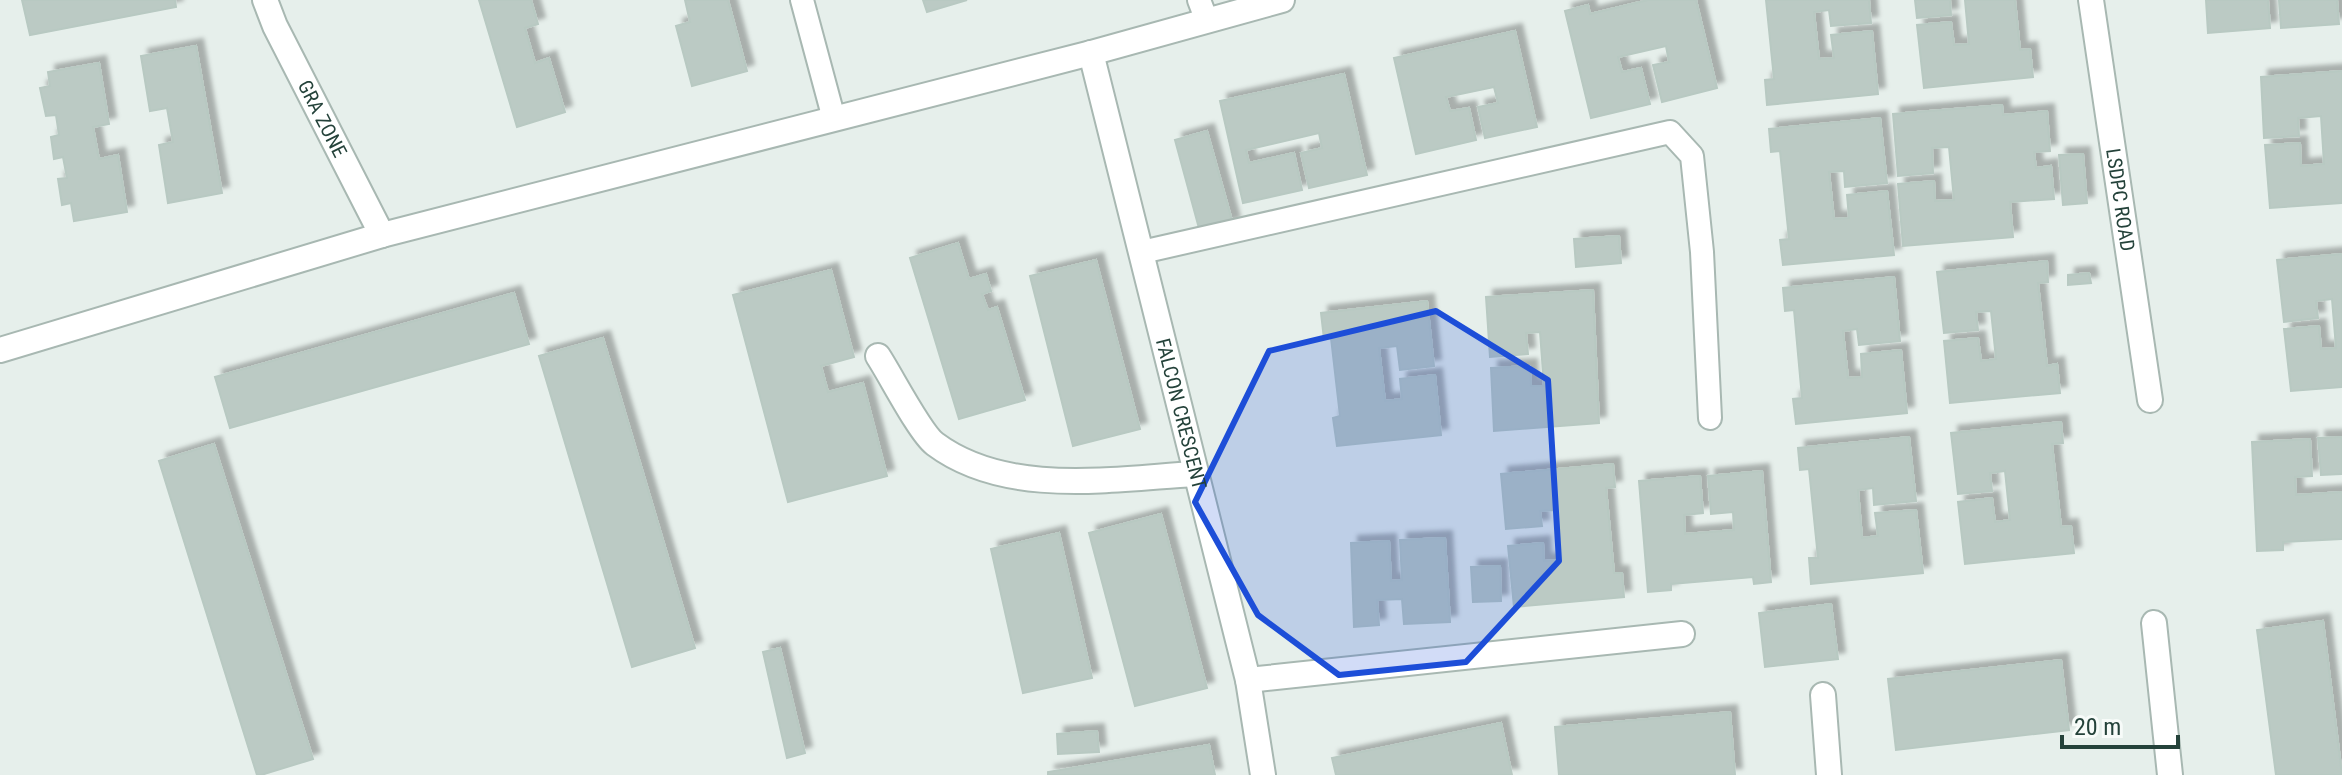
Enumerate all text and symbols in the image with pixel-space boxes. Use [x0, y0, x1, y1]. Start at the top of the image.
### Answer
street label: GRA ZONE [293, 76, 352, 161]
street label: LSDPC ROAD [2101, 147, 2140, 253]
street label: FALCON CRESCENT [1151, 336, 1212, 492]
scale bar [2062, 699, 2178, 749]
text: 20 m [2074, 713, 2121, 741]

